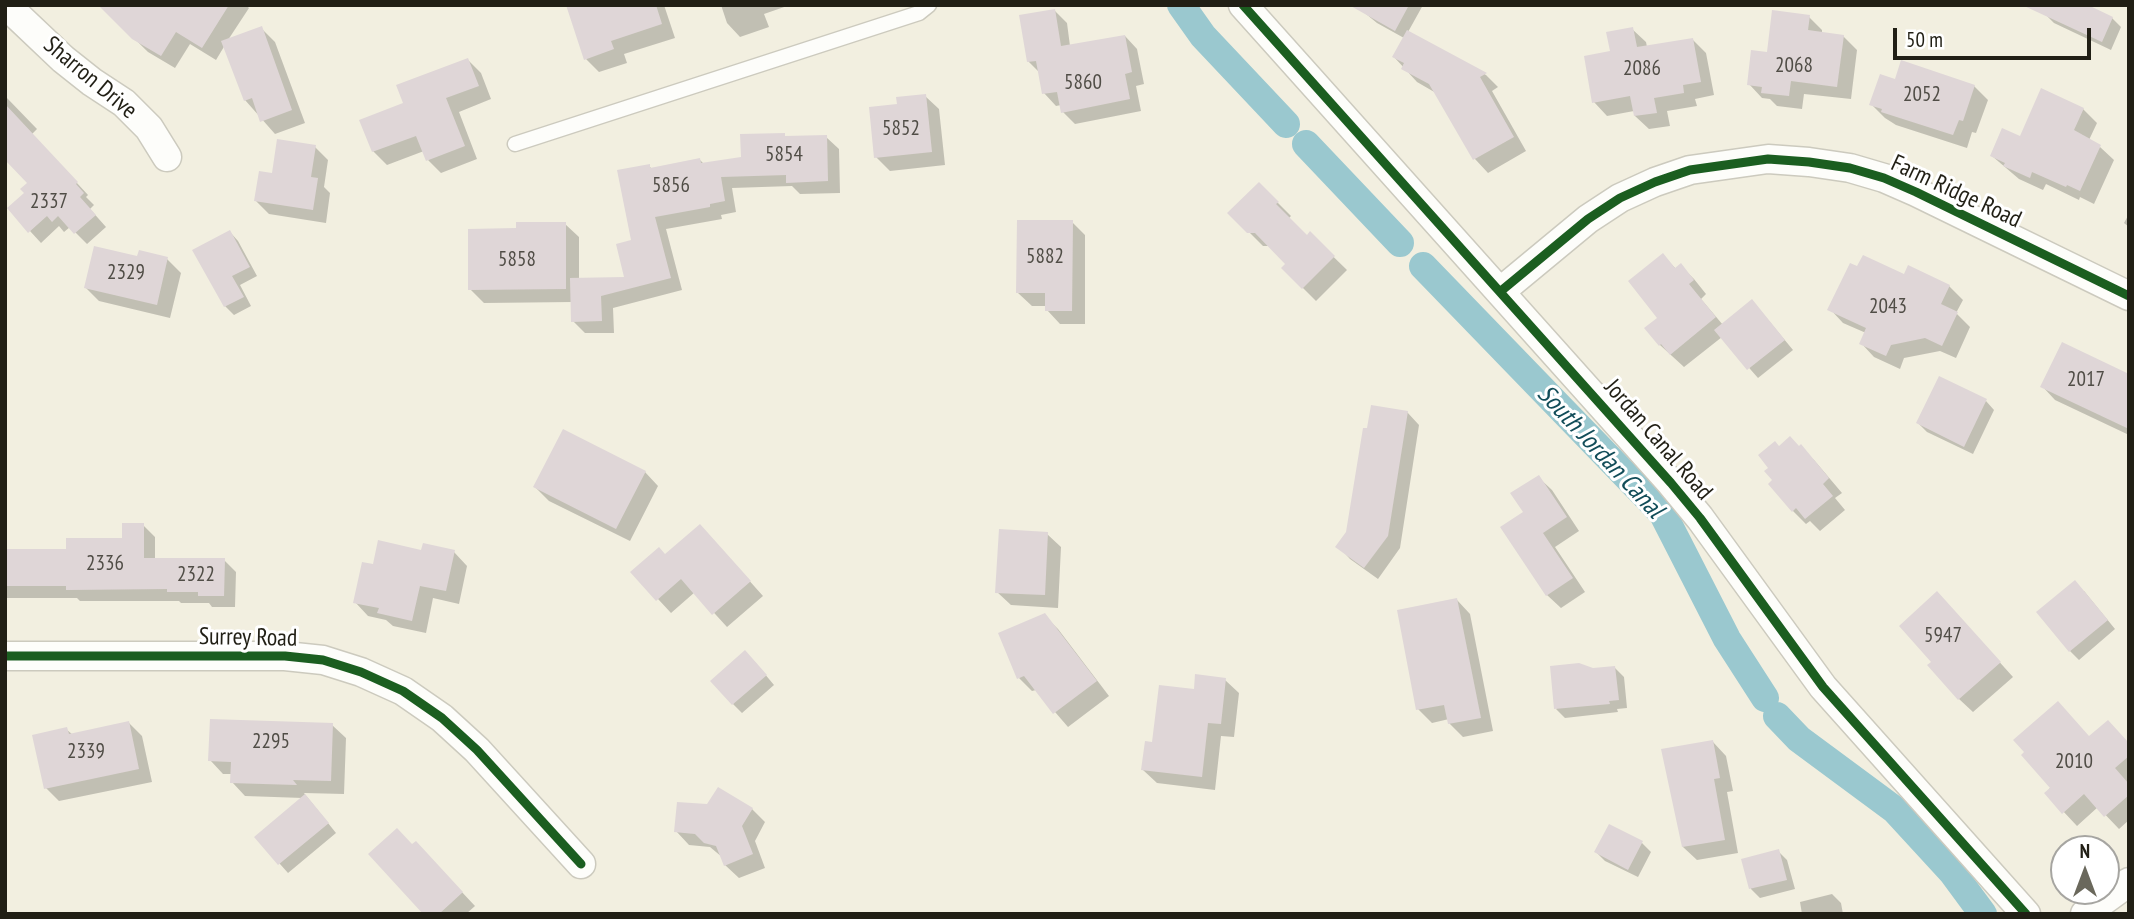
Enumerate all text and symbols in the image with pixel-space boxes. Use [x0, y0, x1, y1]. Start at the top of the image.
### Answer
scale bar [1896, 14, 2094, 58]
text: 50 m [1906, 26, 1943, 53]
street label: Sharron Drive [37, 31, 143, 125]
house number: 2068 [1775, 53, 1813, 79]
house number: 2086 [1623, 56, 1661, 82]
house number: 5860 [1064, 70, 1102, 96]
house number: 2052 [1903, 82, 1941, 108]
house number: 5852 [882, 116, 920, 142]
house number: 5854 [765, 142, 803, 168]
street label: Farm Ridge Road [1886, 149, 2026, 235]
house number: 5856 [652, 173, 690, 199]
house number: 2337 [30, 189, 68, 215]
house number: 5882 [1026, 244, 1064, 270]
house number: 5858 [498, 247, 536, 273]
house number: 2329 [107, 260, 145, 286]
house number: 2043 [1869, 294, 1907, 320]
house number: 2017 [2067, 367, 2105, 393]
street label: Jordan Canal Road [1598, 374, 1718, 506]
water label: South Jordan Canal [1530, 379, 1670, 525]
house number: 2336 [86, 551, 124, 577]
house number: 2322 [177, 562, 215, 588]
street label: Surrey Road [199, 623, 297, 653]
house number: 5947 [1924, 623, 1962, 649]
house number: 2295 [252, 729, 290, 755]
house number: 2339 [67, 739, 105, 765]
house number: 2010 [2055, 749, 2093, 775]
north arrow [2050, 835, 2120, 905]
text: N [2080, 839, 2090, 863]

